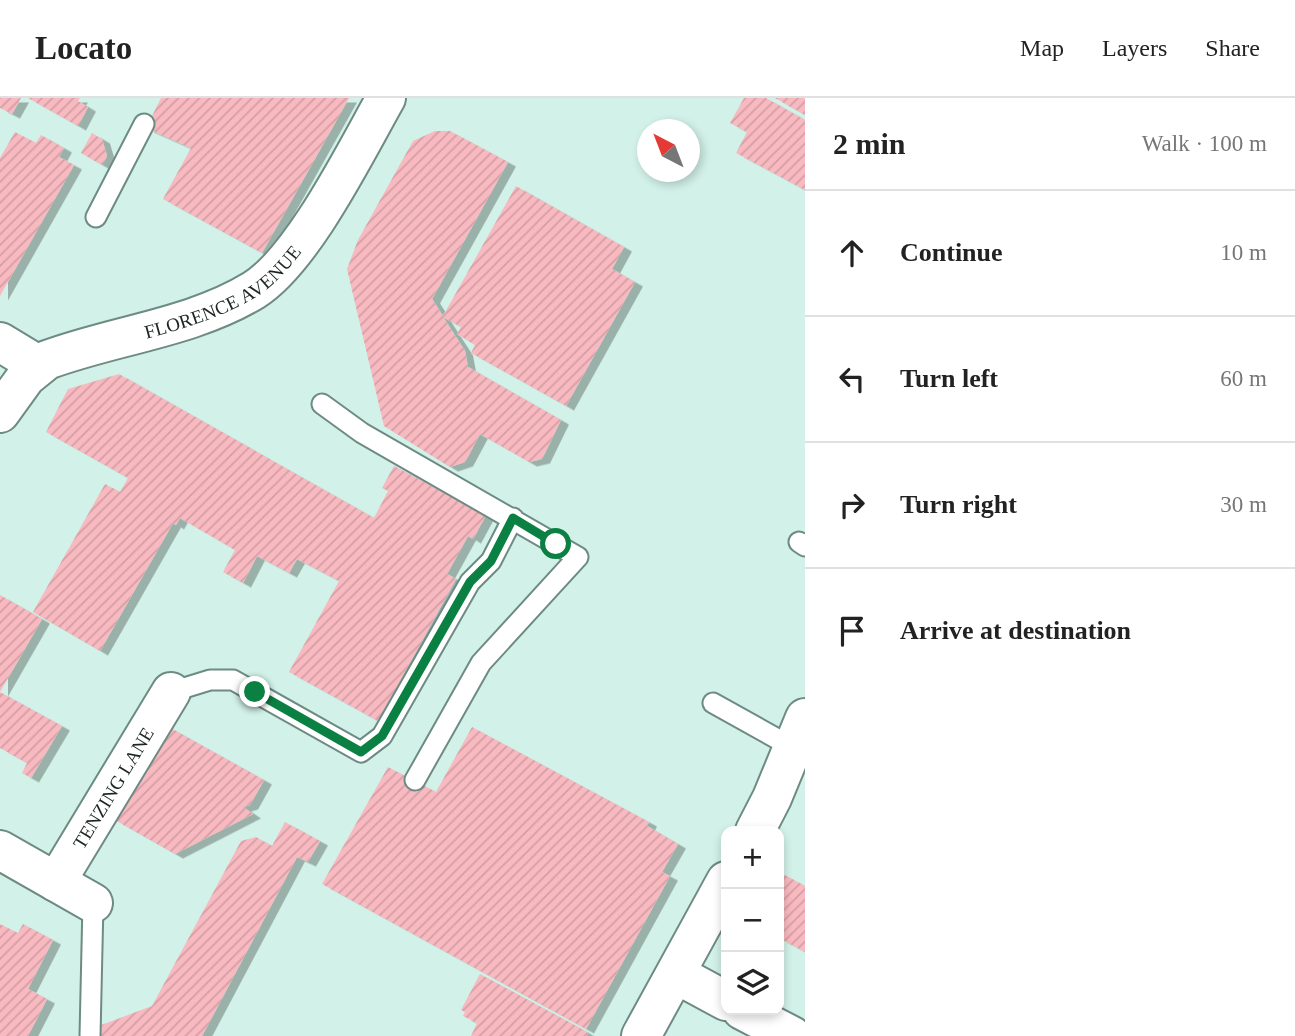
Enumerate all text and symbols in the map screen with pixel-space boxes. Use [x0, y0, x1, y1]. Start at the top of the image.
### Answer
text: Locato [35, 30, 132, 66]
text: Map [1020, 35, 1064, 61]
text: Layers [1102, 35, 1167, 61]
text: Share [1205, 35, 1260, 61]
north arrow [637, 119, 700, 182]
text: 2 min [833, 127, 906, 160]
text: Walk · 100 m [1142, 131, 1267, 156]
icon: ahead [833, 234, 871, 272]
text: Continue [900, 238, 1003, 267]
text: 10 m [1220, 240, 1267, 265]
street label: FLORENCE AVENUE [142, 241, 305, 343]
icon: left [833, 360, 871, 398]
text: Turn left [900, 364, 998, 393]
text: 60 m [1220, 366, 1267, 391]
icon: right [833, 486, 871, 524]
text: Turn right [900, 490, 1017, 519]
text: 30 m [1220, 492, 1267, 517]
route start [540, 528, 571, 559]
icon: arrive [833, 612, 871, 650]
text: Arrive at destination [900, 616, 1131, 645]
route end [239, 676, 270, 707]
street label: TENZING LANE [69, 724, 158, 853]
map controls [721, 826, 784, 1015]
button: + [721, 826, 784, 889]
button: − [721, 889, 784, 952]
button: layers [721, 952, 784, 1015]

